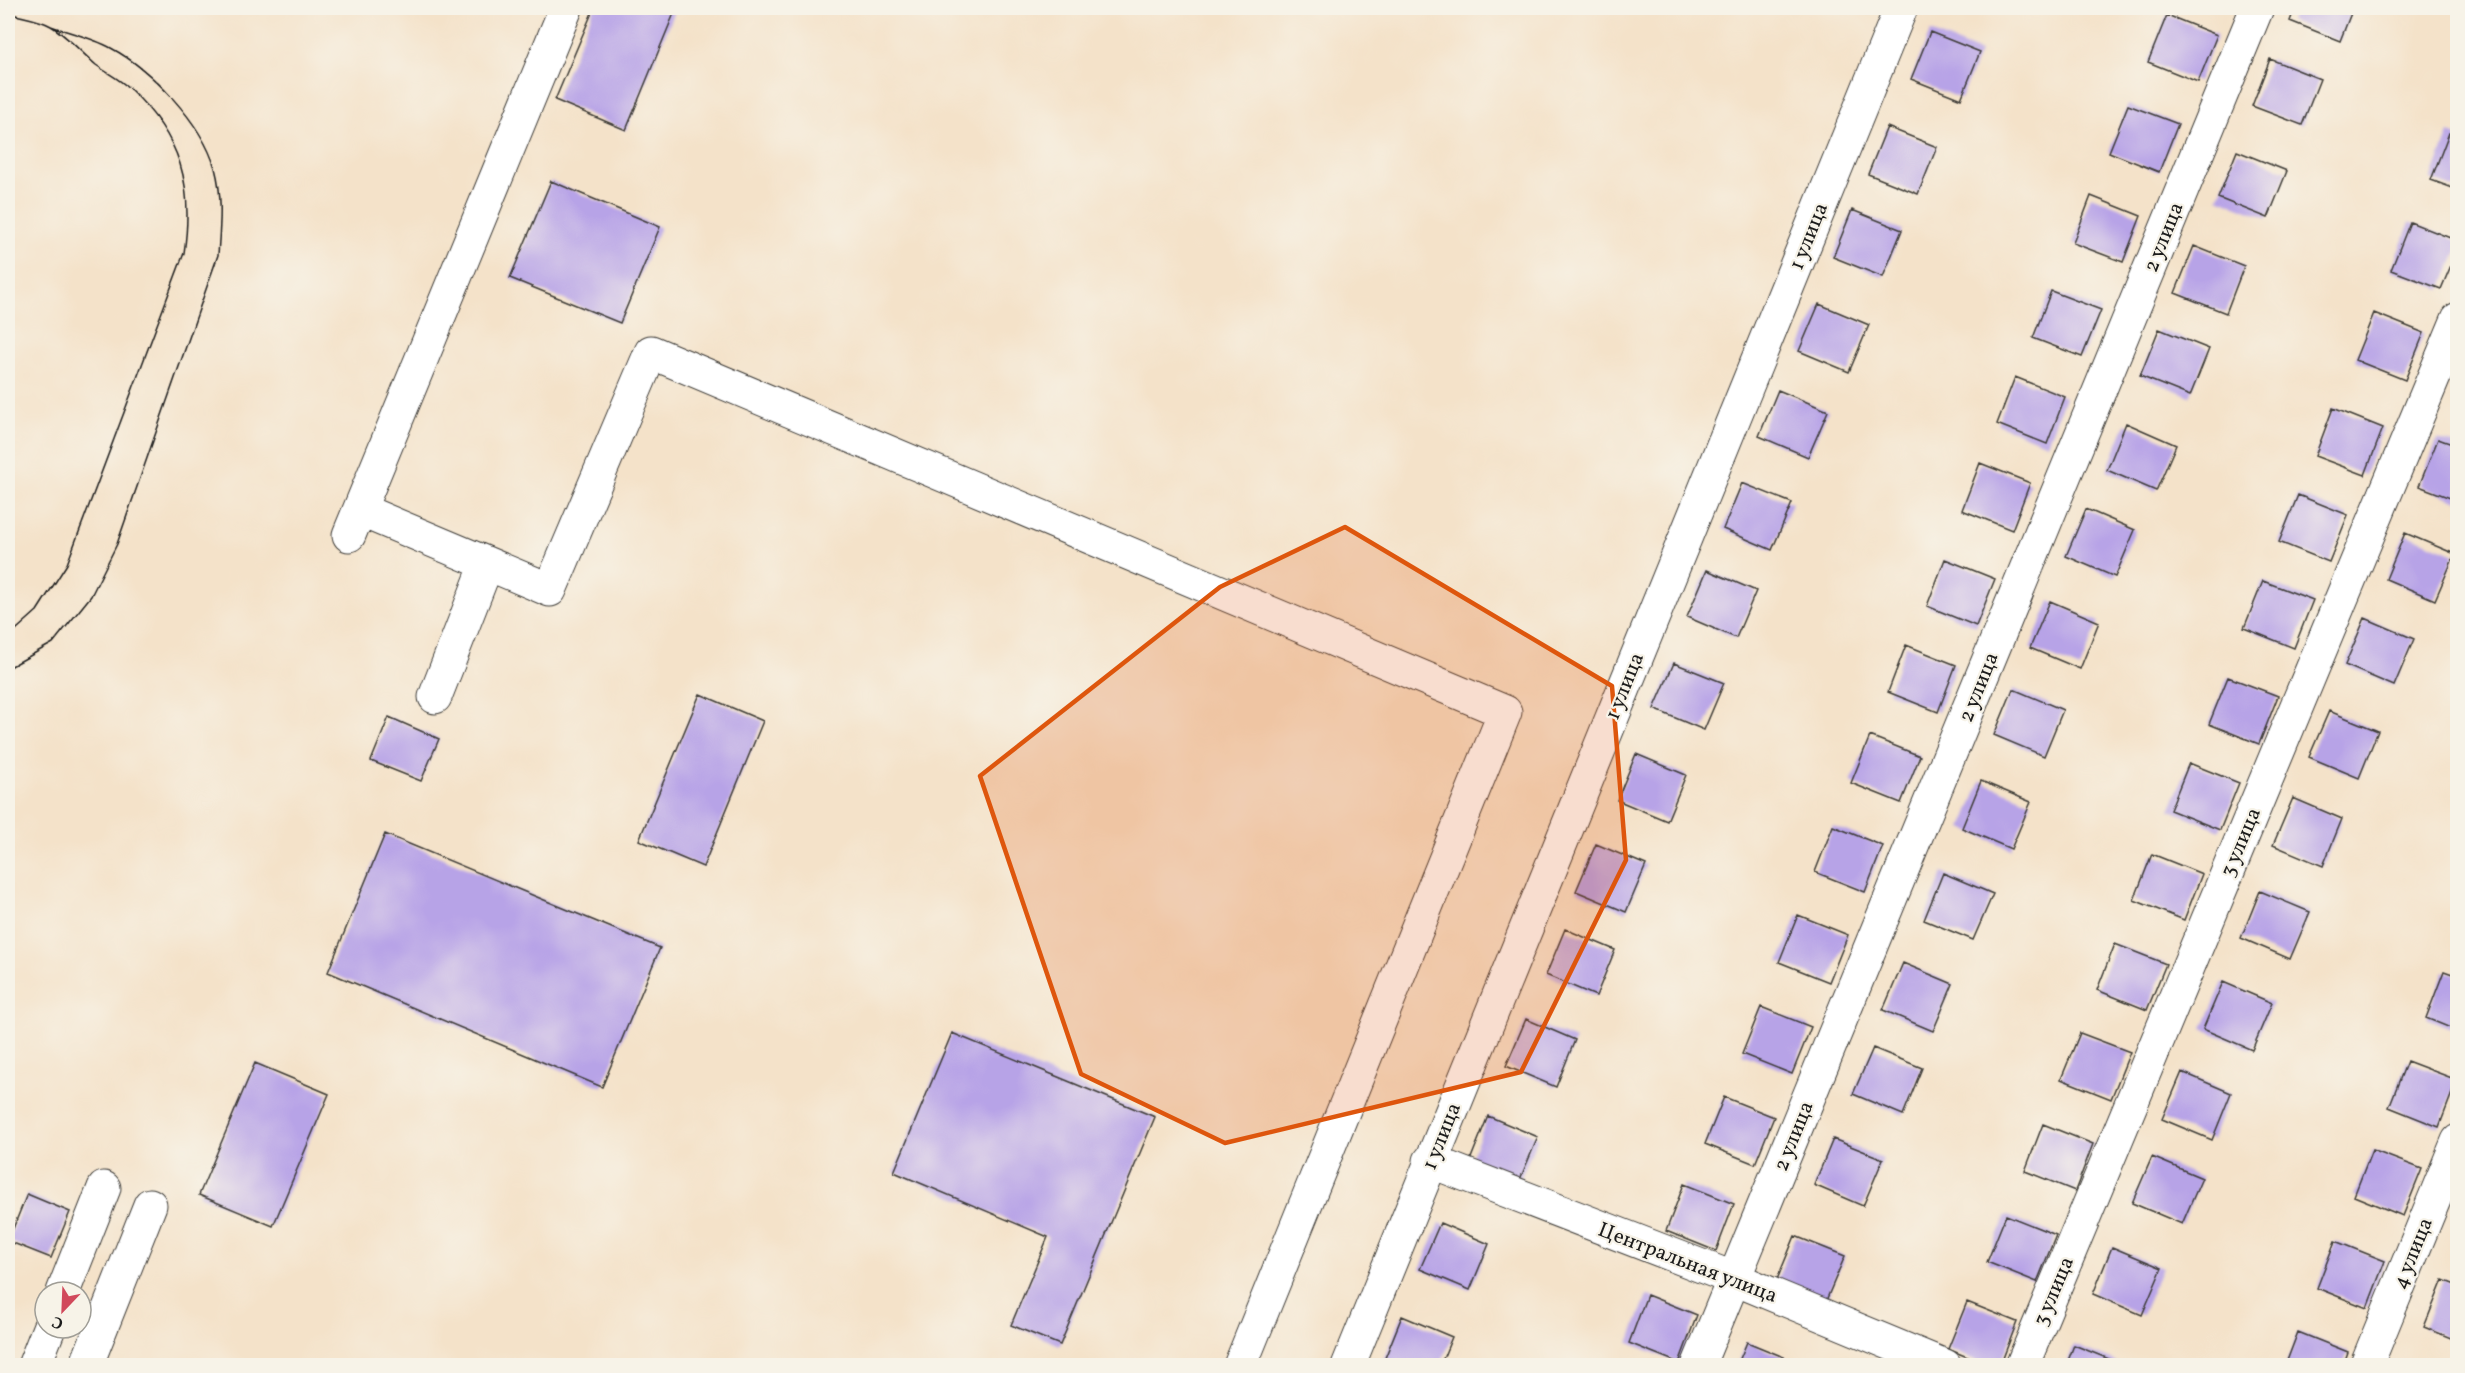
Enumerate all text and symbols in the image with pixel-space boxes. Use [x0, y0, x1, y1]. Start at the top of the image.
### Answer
street label: 2 улица [2137, 198, 2192, 277]
street label: 1 улица [1783, 199, 1836, 275]
street label: 2 улица [1952, 648, 2007, 727]
street label: 1 улица [1599, 649, 1652, 725]
street label: 3 улица [2214, 803, 2269, 882]
street label: 2 улица [1767, 1097, 1822, 1176]
street label: 1 улица [1416, 1099, 1469, 1175]
street label: 4 улица [2386, 1214, 2441, 1294]
street label: Центральная улица [1594, 1216, 1781, 1311]
street label: 3 улица [2027, 1252, 2082, 1331]
north arrow [33, 1280, 93, 1340]
text: С [49, 1310, 67, 1334]

